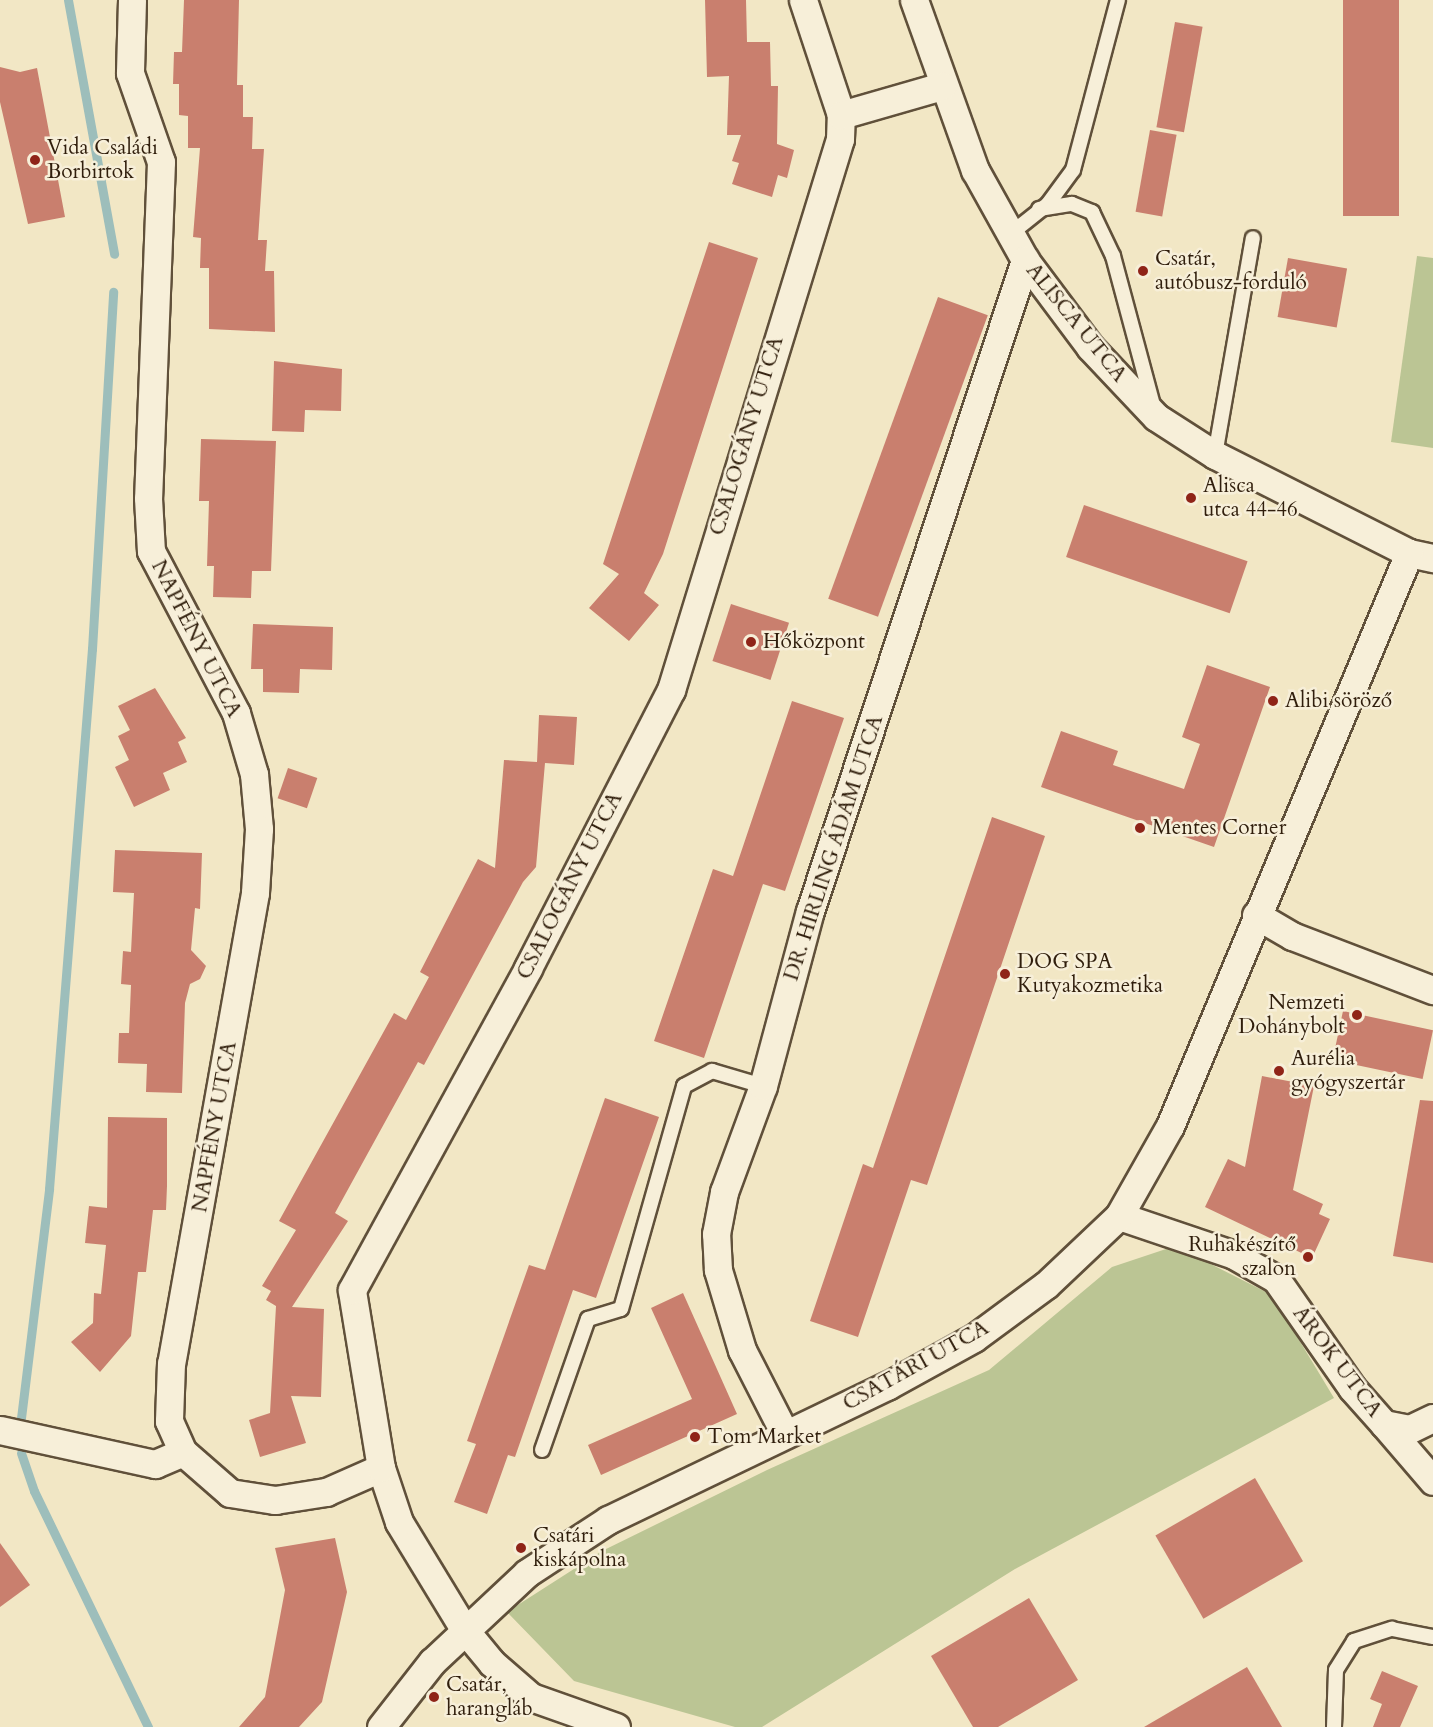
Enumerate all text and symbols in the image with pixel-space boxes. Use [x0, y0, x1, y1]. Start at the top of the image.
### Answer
place label: Vida Családi Borbirtok [47, 135, 158, 185]
marker: Vida Családi Borbirtok [28, 153, 42, 167]
place label: Csatár, autóbusz-forduló [1155, 246, 1307, 296]
street label: ALISCA UTCA [1020, 259, 1132, 387]
marker: Csatár, autóbusz-forduló [1136, 264, 1150, 278]
street label: CSALOGÁNY UTCA [705, 333, 789, 539]
place label: Alisca utca 44-46 [1203, 473, 1298, 523]
marker: Alisca utca 44-46 [1184, 491, 1198, 505]
street label: NAPFÉNY UTCA [146, 556, 246, 722]
place label: Hőközpont [763, 629, 865, 655]
marker: Hőközpont [744, 635, 758, 649]
place label: Alibi söröző [1285, 688, 1392, 714]
marker: Alibi söröző [1266, 694, 1280, 708]
street label: DR. HIRLING ÁDÁM UTCA [779, 712, 889, 984]
street label: CSALOGÁNY UTCA [512, 788, 628, 984]
place label: Mentes Corner [1152, 815, 1286, 841]
marker: Mentes Corner [1133, 821, 1147, 835]
place label: DOG SPA Kutyakozmetika [1017, 949, 1163, 999]
marker: DOG SPA Kutyakozmetika [998, 967, 1012, 981]
place label: Nemzeti Dohánybolt [1238, 990, 1345, 1040]
marker: Nemzeti Dohánybolt [1350, 1008, 1364, 1022]
street label: NAPFÉNY UTCA [188, 1040, 242, 1214]
place label: Aurélia gyógyszertár [1291, 1046, 1405, 1096]
marker: Aurélia gyógyszertár [1272, 1064, 1286, 1078]
place label: Ruhakészítő szalon [1188, 1232, 1296, 1282]
marker: Ruhakészítő szalon [1301, 1250, 1315, 1264]
street label: ÁROK UTCA [1287, 1302, 1387, 1422]
street label: CSATÁRI UTCA [839, 1316, 993, 1416]
place label: Tom Market [707, 1424, 821, 1450]
marker: Tom Market [688, 1430, 702, 1444]
place label: Csatári kiskápolna [533, 1523, 626, 1573]
marker: Csatári kiskápolna [514, 1541, 528, 1555]
place label: Csatár, harangláb [446, 1672, 533, 1722]
marker: Csatár, harangláb [427, 1690, 441, 1704]

